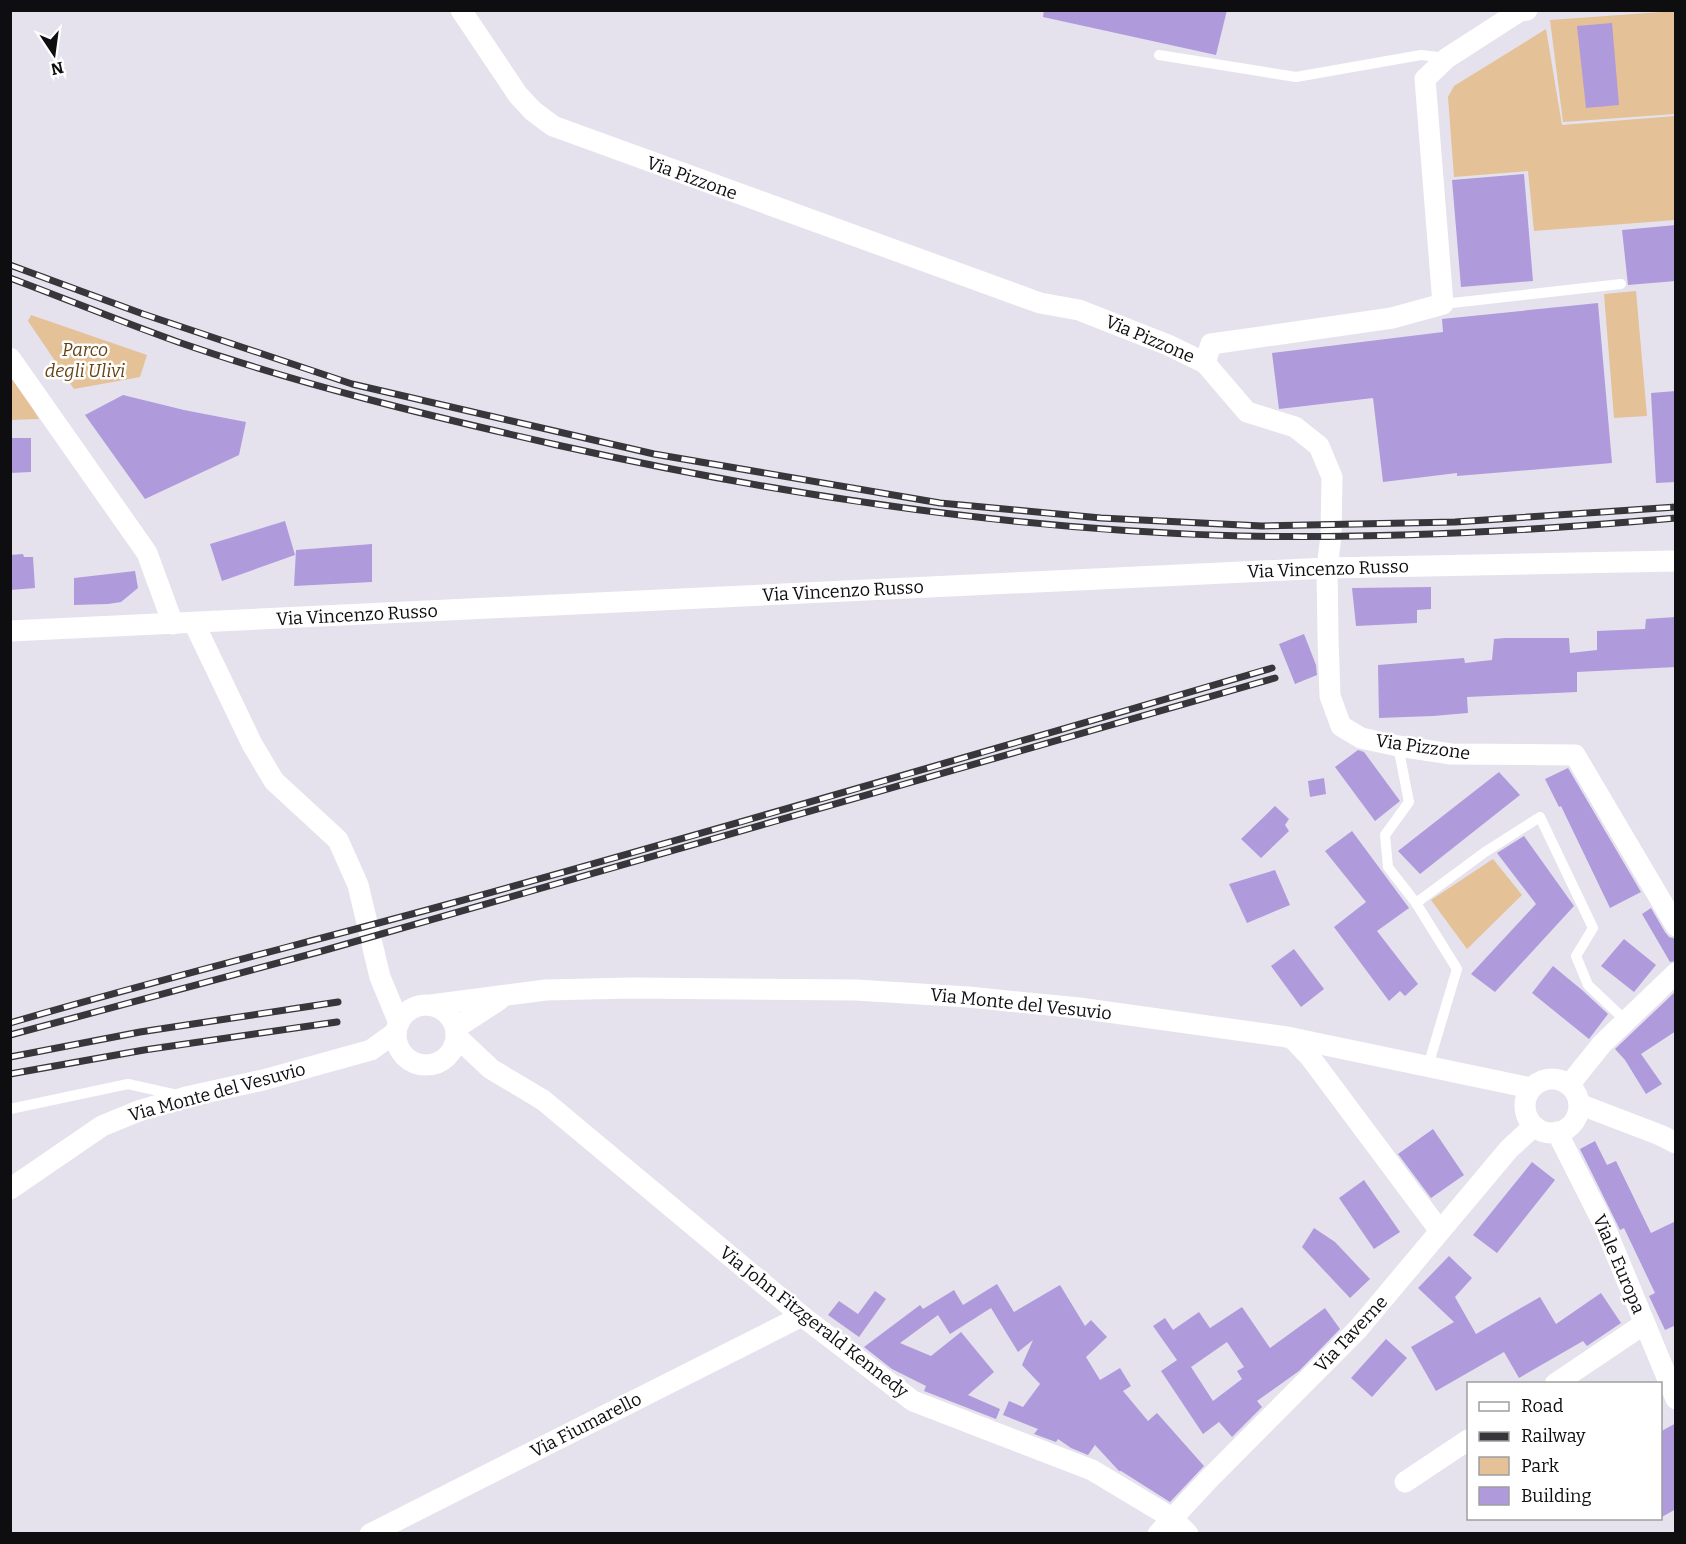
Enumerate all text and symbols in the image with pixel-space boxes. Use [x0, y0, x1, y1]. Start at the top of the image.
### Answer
north arrow [24, 24, 84, 84]
text: N [49, 57, 65, 79]
street label: Via Pizzone [644, 151, 740, 205]
street label: Via Pizzone [1102, 310, 1198, 368]
park label: Parco degli Ulivi [45, 339, 125, 382]
street label: Via Vincenzo Russo [1247, 555, 1409, 583]
street label: Via Vincenzo Russo [762, 576, 924, 606]
street label: Via Vincenzo Russo [276, 600, 438, 630]
street label: Via Pizzone [1374, 729, 1472, 765]
street label: Via Monte del Vesuvio [929, 984, 1113, 1024]
street label: Via Monte del Vesuvio [126, 1058, 308, 1126]
street label: Viale Europa [1588, 1211, 1650, 1317]
street label: Via John Fitzgerald Kennedy [715, 1241, 913, 1403]
street label: Via Taverne [1310, 1291, 1392, 1377]
legend [1467, 1382, 1662, 1520]
street label: Via Fiumarello [527, 1388, 645, 1462]
text: Road [1521, 1395, 1564, 1417]
text: Railway [1521, 1425, 1586, 1447]
text: Park [1521, 1455, 1560, 1477]
text: Building [1521, 1485, 1592, 1507]

